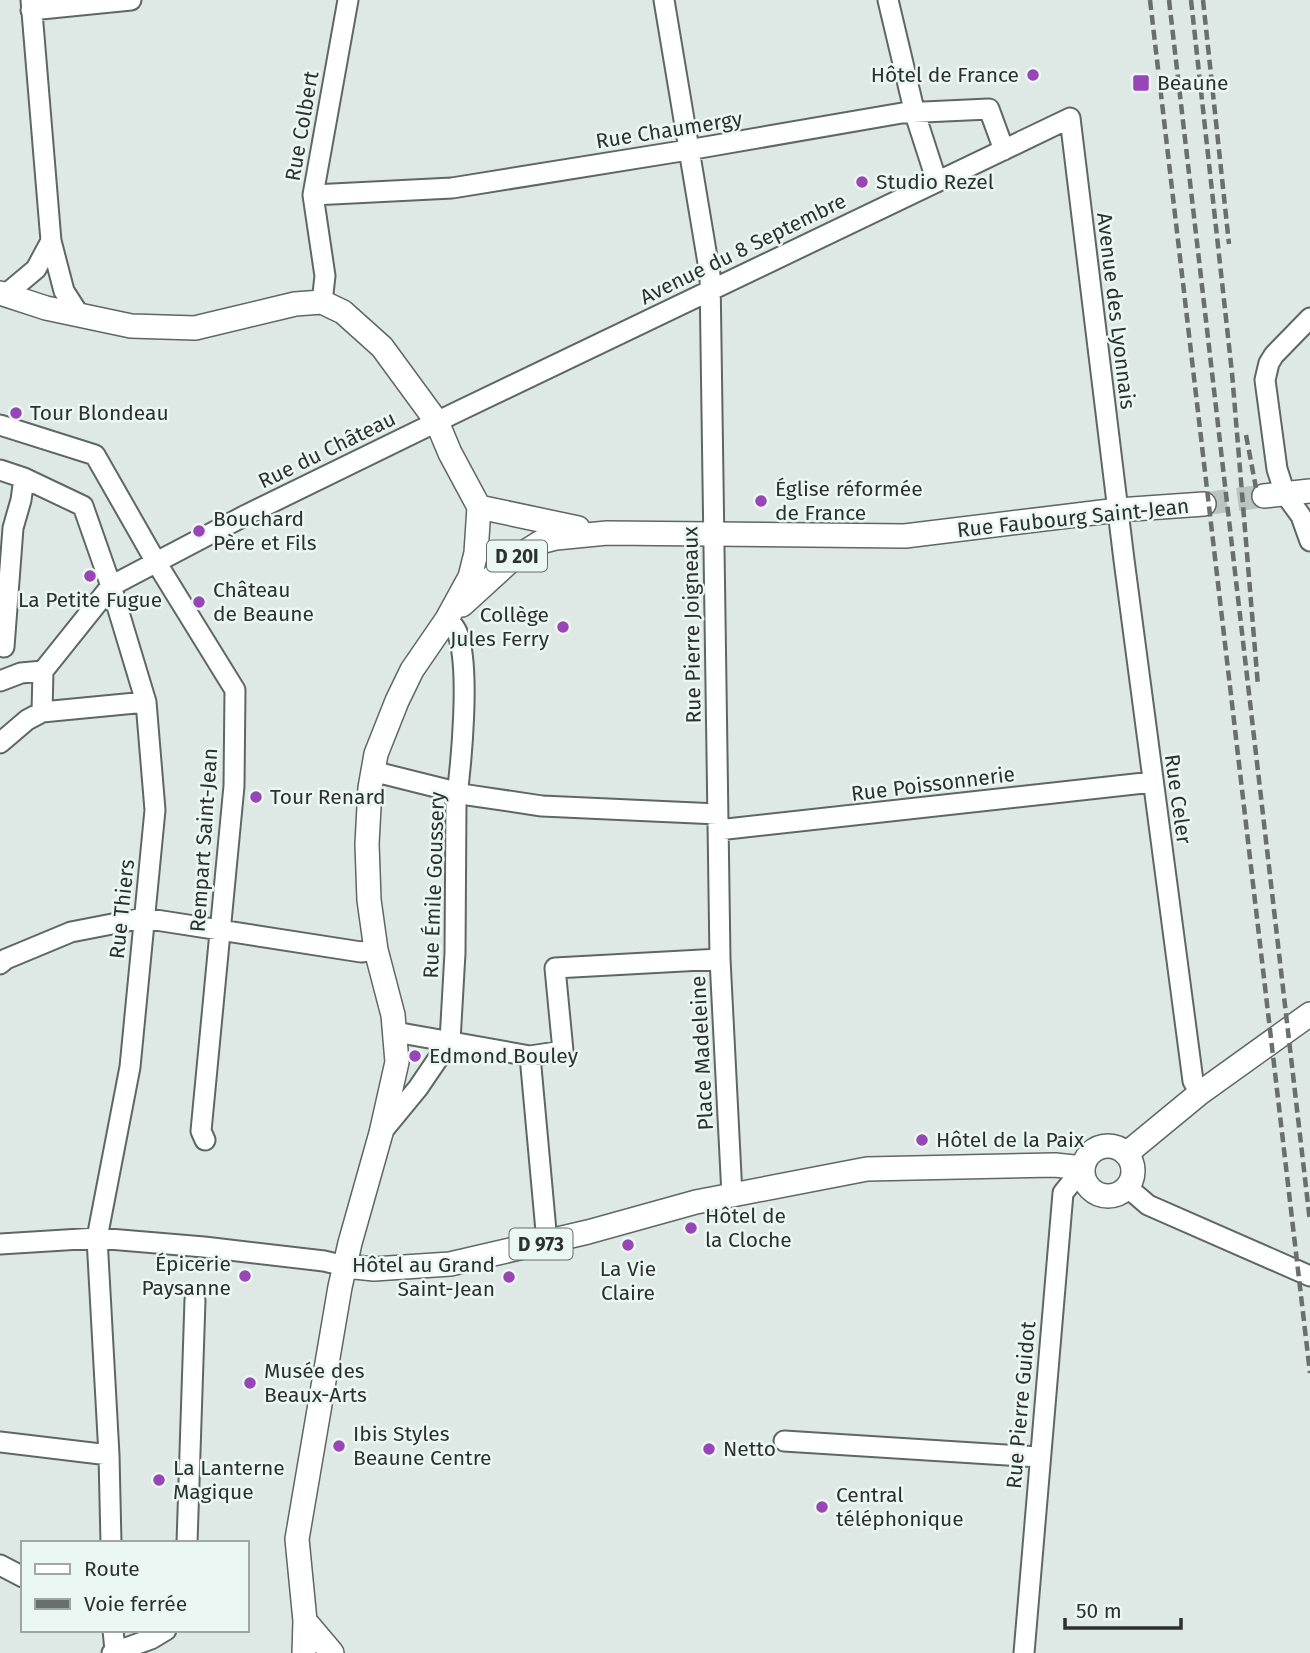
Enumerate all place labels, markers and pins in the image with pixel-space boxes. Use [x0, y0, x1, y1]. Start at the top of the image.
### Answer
place label: Hôtel de France [871, 62, 1019, 88]
marker: Hôtel de France [1025, 67, 1041, 83]
place label: Beaune [1157, 70, 1228, 96]
marker: Beaune [1131, 73, 1151, 93]
place label: Studio Rezel [876, 169, 994, 195]
marker: Studio Rezel [854, 174, 870, 190]
place label: Tour Blondeau [30, 400, 169, 426]
marker: Tour Blondeau [8, 405, 24, 421]
place label: Église réformée de France [775, 476, 923, 526]
marker: Église réformée de France [753, 493, 769, 509]
place label: Bouchard Père et Fils [213, 506, 317, 556]
marker: Bouchard Père et Fils [191, 523, 207, 539]
marker: La Petite Fugue [82, 568, 98, 584]
place label: Château de Beaune [213, 577, 314, 627]
place label: La Petite Fugue [18, 587, 162, 613]
marker: Château de Beaune [191, 594, 207, 610]
place label: Collège Jules Ferry [450, 602, 550, 652]
marker: Collège Jules Ferry [555, 619, 571, 635]
place label: Tour Renard [270, 784, 385, 810]
marker: Tour Renard [248, 789, 264, 805]
place label: Edmond Bouley [429, 1043, 579, 1069]
marker: Edmond Bouley [407, 1048, 423, 1064]
place label: Hôtel de la Paix [936, 1127, 1085, 1153]
marker: Hôtel de la Paix [914, 1132, 930, 1148]
place label: Hôtel de la Cloche [705, 1203, 792, 1253]
marker: Hôtel de la Cloche [683, 1220, 699, 1236]
marker: La Vie Claire [620, 1237, 636, 1253]
place label: Épicerie Paysanne [142, 1251, 231, 1301]
place label: Hôtel au Grand Saint-Jean [352, 1252, 495, 1302]
place label: La Vie Claire [600, 1256, 656, 1306]
marker: Épicerie Paysanne [237, 1268, 253, 1284]
marker: Hôtel au Grand Saint-Jean [501, 1269, 517, 1285]
place label: Musée des Beaux-Arts [264, 1358, 367, 1408]
marker: Musée des Beaux-Arts [242, 1375, 258, 1391]
place label: Ibis Styles Beaune Centre [353, 1421, 492, 1471]
place label: Netto [723, 1436, 776, 1462]
marker: Ibis Styles Beaune Centre [331, 1438, 347, 1454]
marker: Netto [701, 1441, 717, 1457]
place label: La Lanterne Magique [173, 1455, 285, 1505]
marker: La Lanterne Magique [151, 1472, 167, 1488]
place label: Central téléphonique [836, 1482, 964, 1532]
marker: Central téléphonique [814, 1499, 830, 1515]

